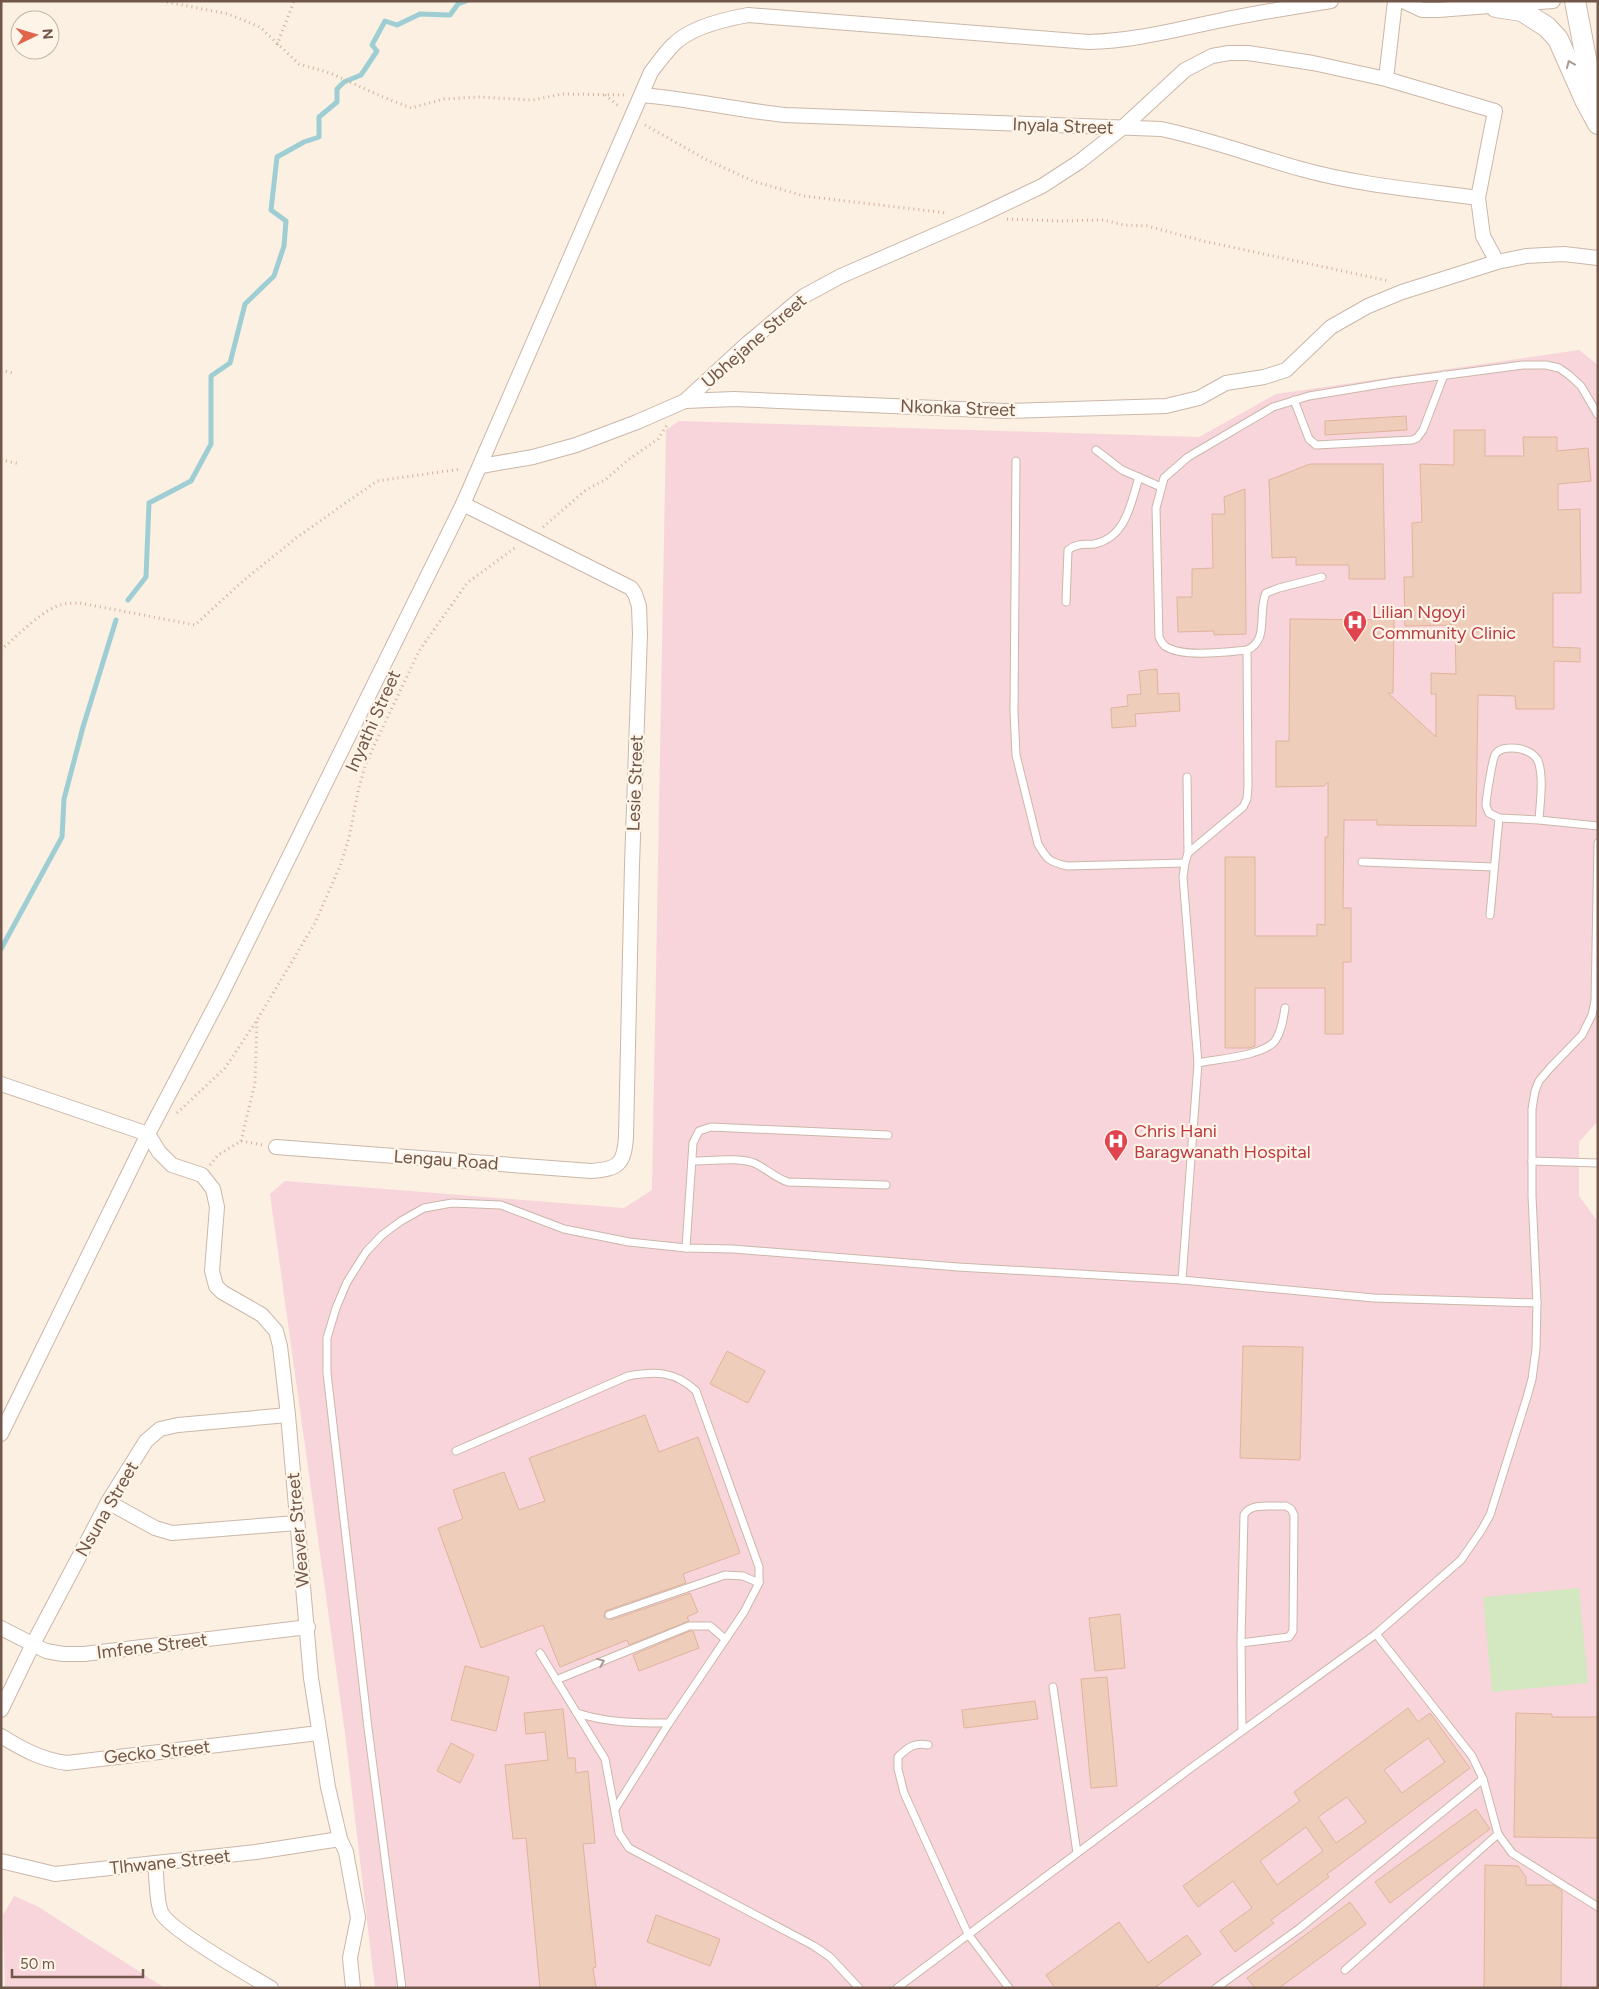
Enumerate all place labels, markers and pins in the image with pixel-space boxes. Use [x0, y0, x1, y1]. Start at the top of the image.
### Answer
place label: Lilian Ngoyi Community Clinic [1372, 601, 1516, 644]
hospital icon: Lilian Ngoyi Community Clinic [1342, 609, 1368, 643]
place label: Chris Hani Baragwanath Hospital [1134, 1120, 1311, 1163]
hospital icon: Chris Hani Baragwanath Hospital [1103, 1128, 1129, 1162]

